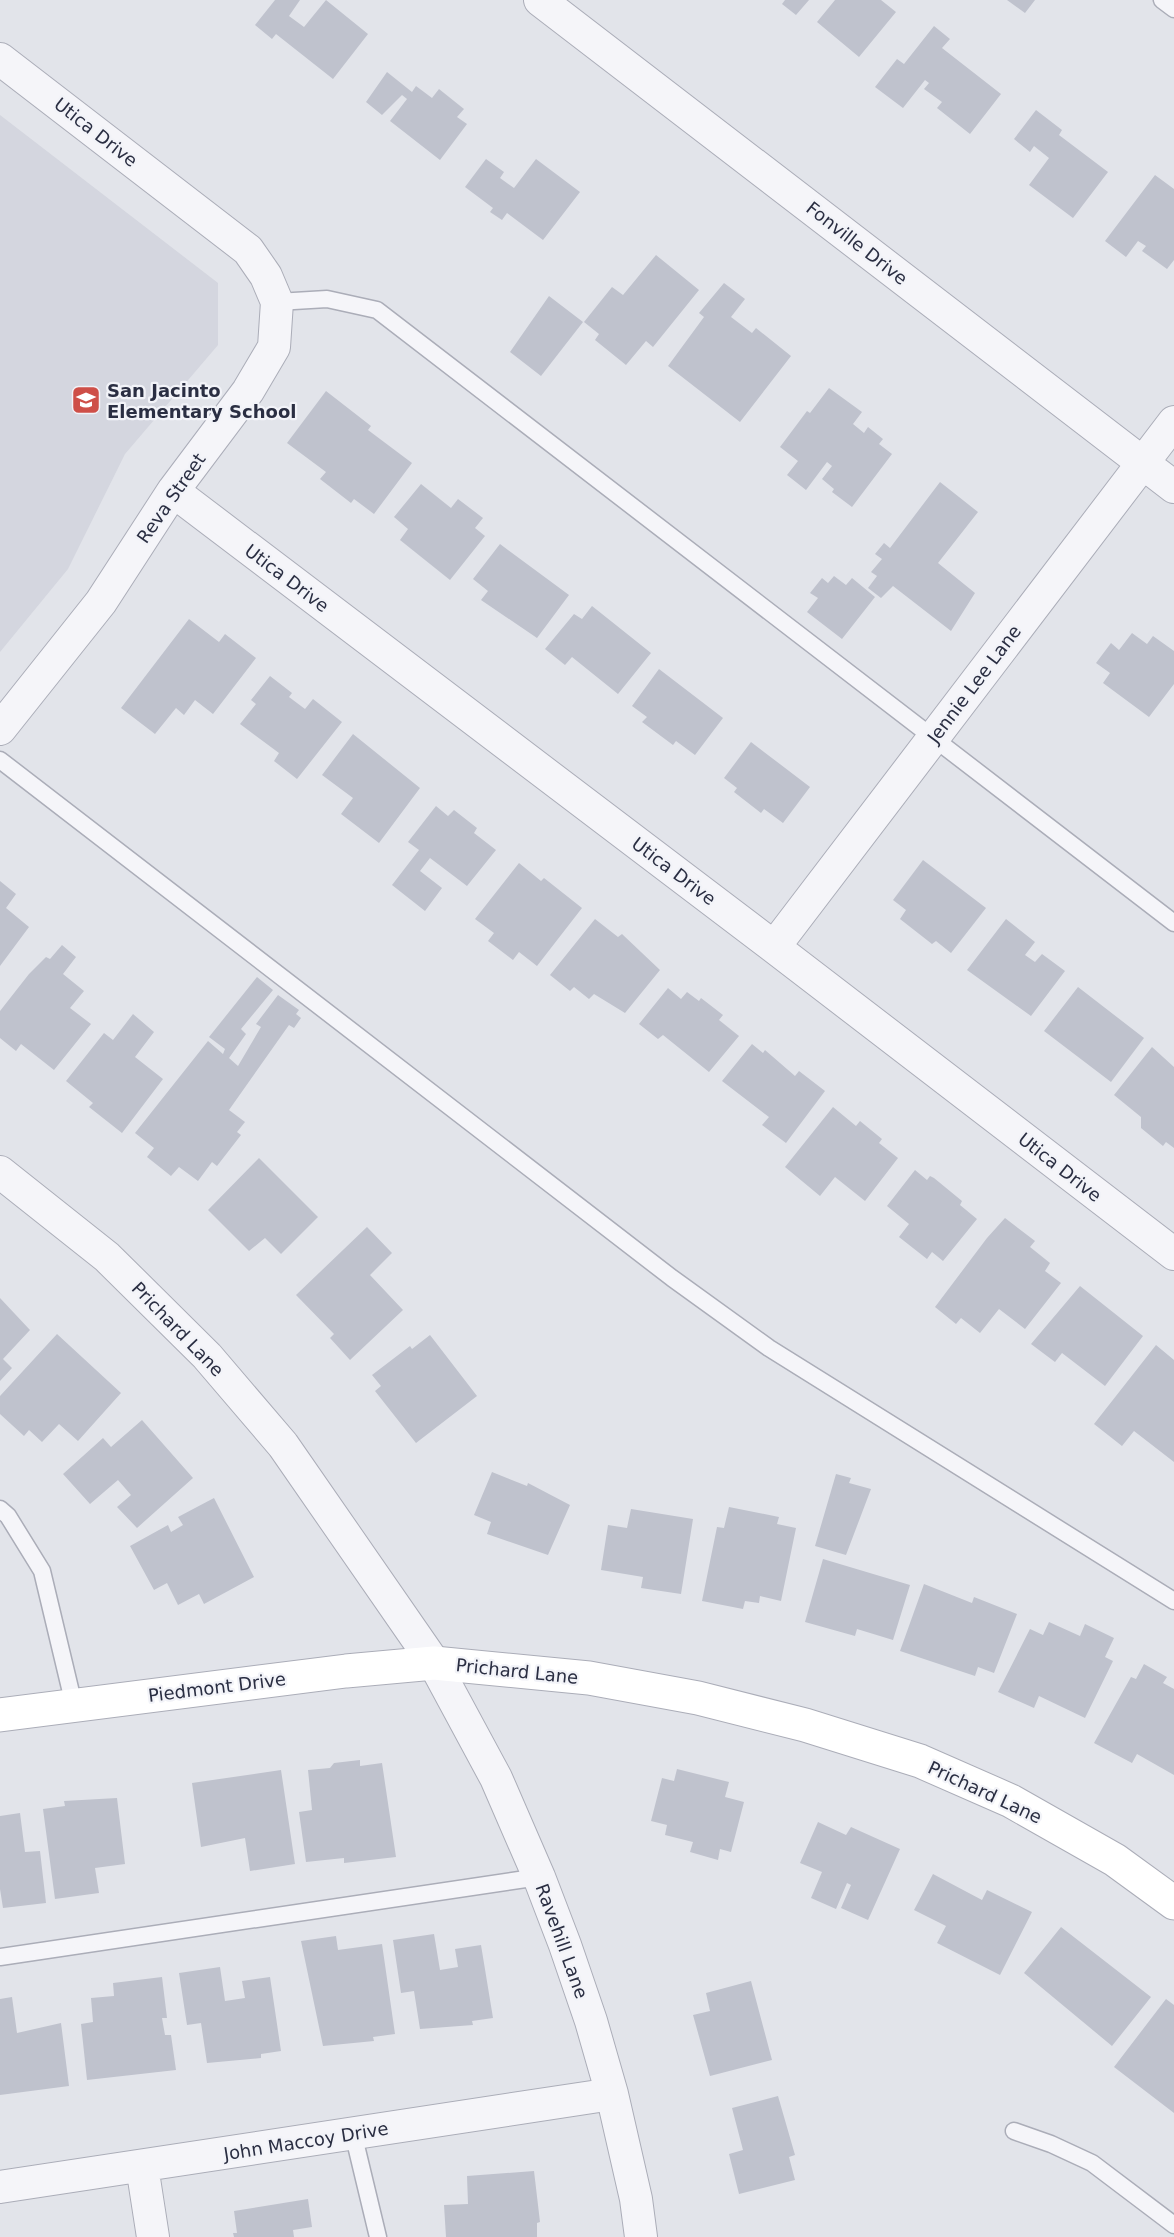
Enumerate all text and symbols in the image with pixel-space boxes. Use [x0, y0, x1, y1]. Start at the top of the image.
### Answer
street label: Utica Drive [50, 93, 142, 171]
street label: Fonville Drive [802, 197, 912, 289]
place label: San Jacinto Elementary School [107, 380, 296, 422]
school or university icon: San Jacinto Elementary School [70, 384, 102, 416]
street label: Reva Street [132, 449, 210, 547]
street label: Utica Drive [241, 540, 333, 616]
street label: Jennie Lee Lane [922, 621, 1025, 748]
street label: Utica Drive [628, 833, 720, 909]
street label: Utica Drive [1014, 1128, 1106, 1206]
street label: Prichard Lane [128, 1277, 228, 1381]
street label: Prichard Lane [455, 1654, 579, 1688]
street label: Piedmont Drive [147, 1668, 287, 1706]
street label: Prichard Lane [925, 1756, 1045, 1828]
street label: Ravehill Lane [532, 1881, 592, 2001]
street label: John Maccoy Drive [221, 2118, 390, 2165]

